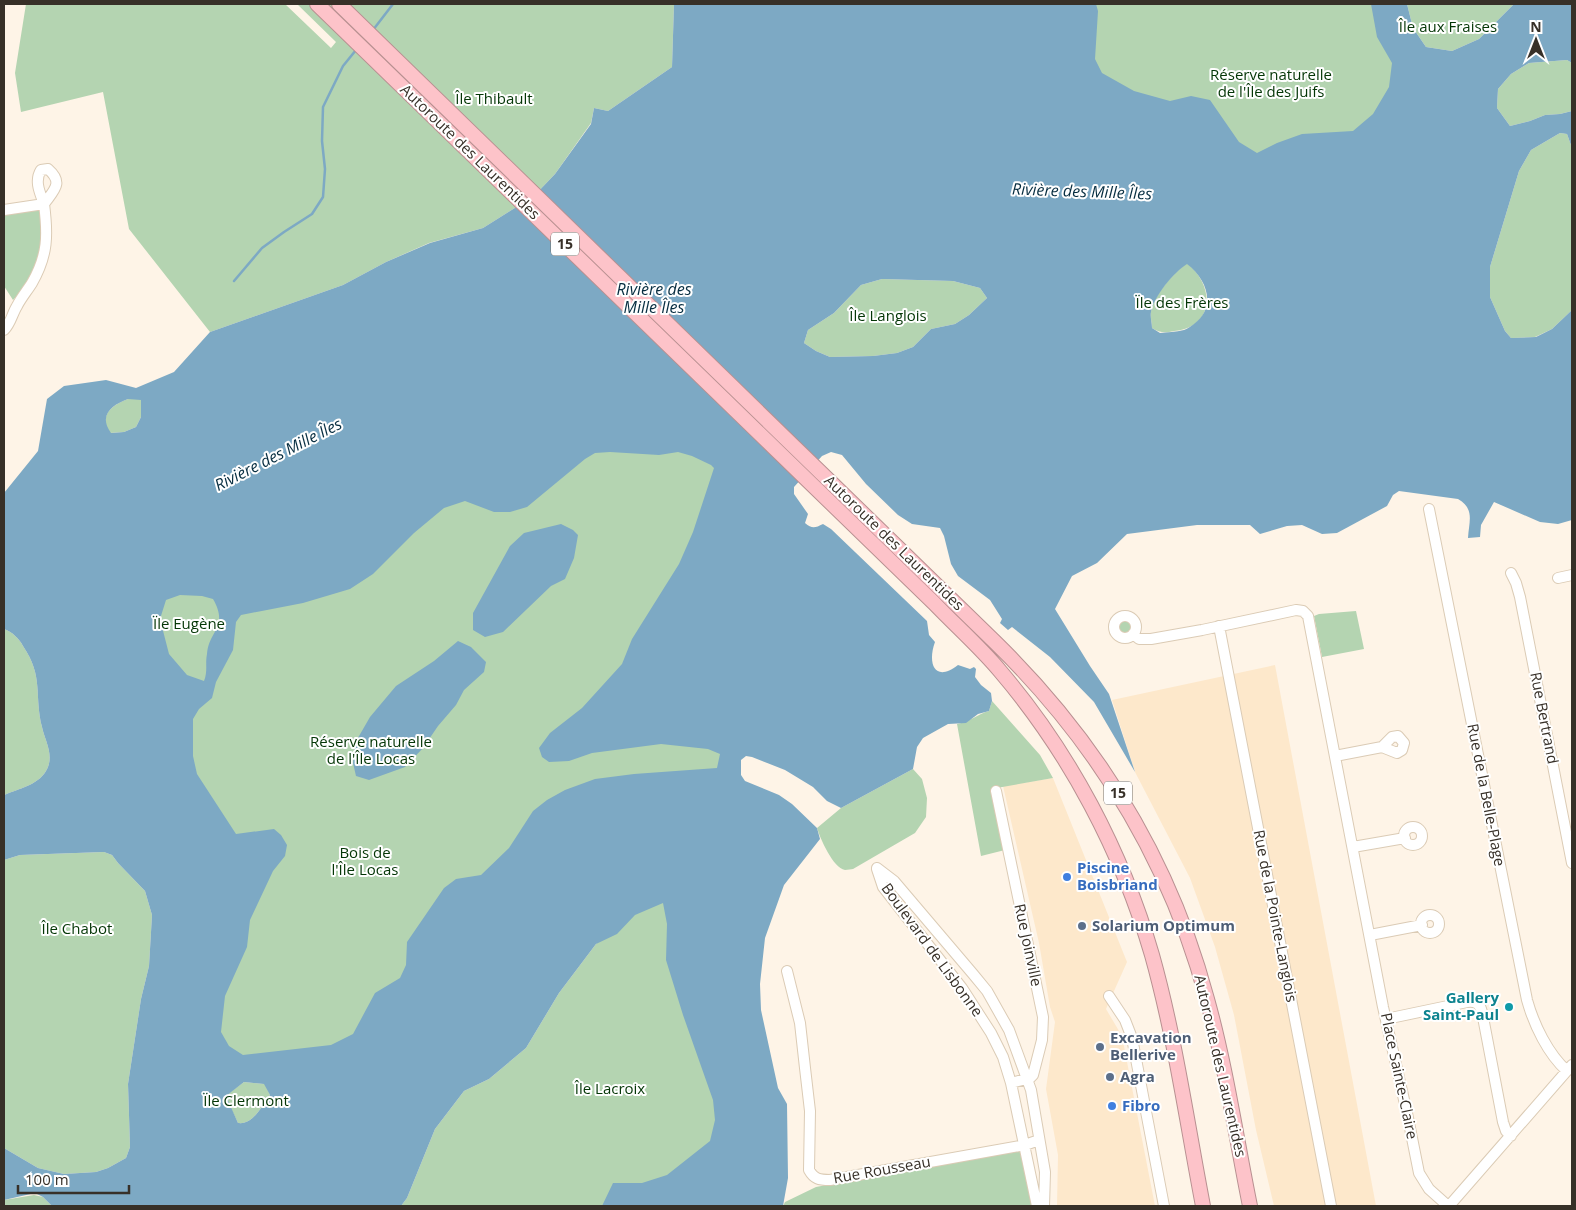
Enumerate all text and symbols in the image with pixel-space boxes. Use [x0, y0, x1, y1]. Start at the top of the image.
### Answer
north arrow [1511, 15, 1561, 65]
park label: Île aux Fraises [1398, 16, 1497, 36]
text: N [1530, 17, 1542, 36]
park label: Réserve naturelle de l'Île des Juifs [1210, 64, 1332, 101]
street label: Autoroute des Laurentides [397, 79, 545, 223]
park label: Île Thibault [454, 88, 533, 108]
water label: Rivière des Mille Îles [1012, 178, 1153, 204]
road number: 15 [551, 232, 579, 255]
water label: Rivière des Mille Îles [616, 278, 692, 318]
park label: Ïle des Frères [1136, 292, 1228, 312]
park label: Île Langlois [848, 305, 927, 325]
water label: Rivière des Mille Îles [211, 412, 346, 496]
street label: Autoroute des Laurentides [821, 470, 969, 614]
park label: Ïle Eugène [153, 613, 225, 633]
street label: Rue Bertrand [1526, 670, 1564, 765]
street label: Rue de la Belle-Plage [1463, 722, 1511, 868]
park label: Réserve naturelle de l'Île Locas [310, 731, 432, 768]
road number: 15 [1104, 781, 1132, 804]
street label: Rue de la Pointe-Langlois [1249, 828, 1303, 1004]
park label: Bois de l'Île Locas [332, 842, 398, 879]
place label: Piscine Boisbriand [1077, 857, 1158, 894]
marker: Piscine Boisbriand [1061, 871, 1073, 883]
street label: Boulevard de Lisbonne [878, 879, 988, 1020]
street label: Rue Joinville [1010, 902, 1048, 988]
place label: Solarium Optimum [1092, 915, 1235, 935]
park label: Île Chabot [41, 918, 112, 938]
marker: Solarium Optimum [1076, 920, 1088, 932]
street label: Autoroute des Laurentides [1190, 973, 1252, 1159]
place label: Gallery Saint-Paul [1423, 987, 1499, 1024]
marker: Gallery Saint-Paul [1503, 1001, 1515, 1013]
street label: Place Sainte-Claire [1377, 1011, 1423, 1141]
place label: Excavation Bellerive [1110, 1027, 1192, 1064]
marker: Excavation Bellerive [1094, 1041, 1106, 1053]
place label: Agra [1120, 1066, 1155, 1086]
marker: Agra [1104, 1071, 1116, 1083]
park label: Île Lacroix [574, 1078, 645, 1098]
park label: Ïle Clermont [203, 1090, 289, 1110]
place label: Fibro [1122, 1095, 1160, 1115]
marker: Fibro [1106, 1100, 1118, 1112]
street label: Rue Rousseau [832, 1151, 932, 1187]
scale bar [18, 1162, 129, 1194]
text: 100 m [25, 1169, 69, 1189]

